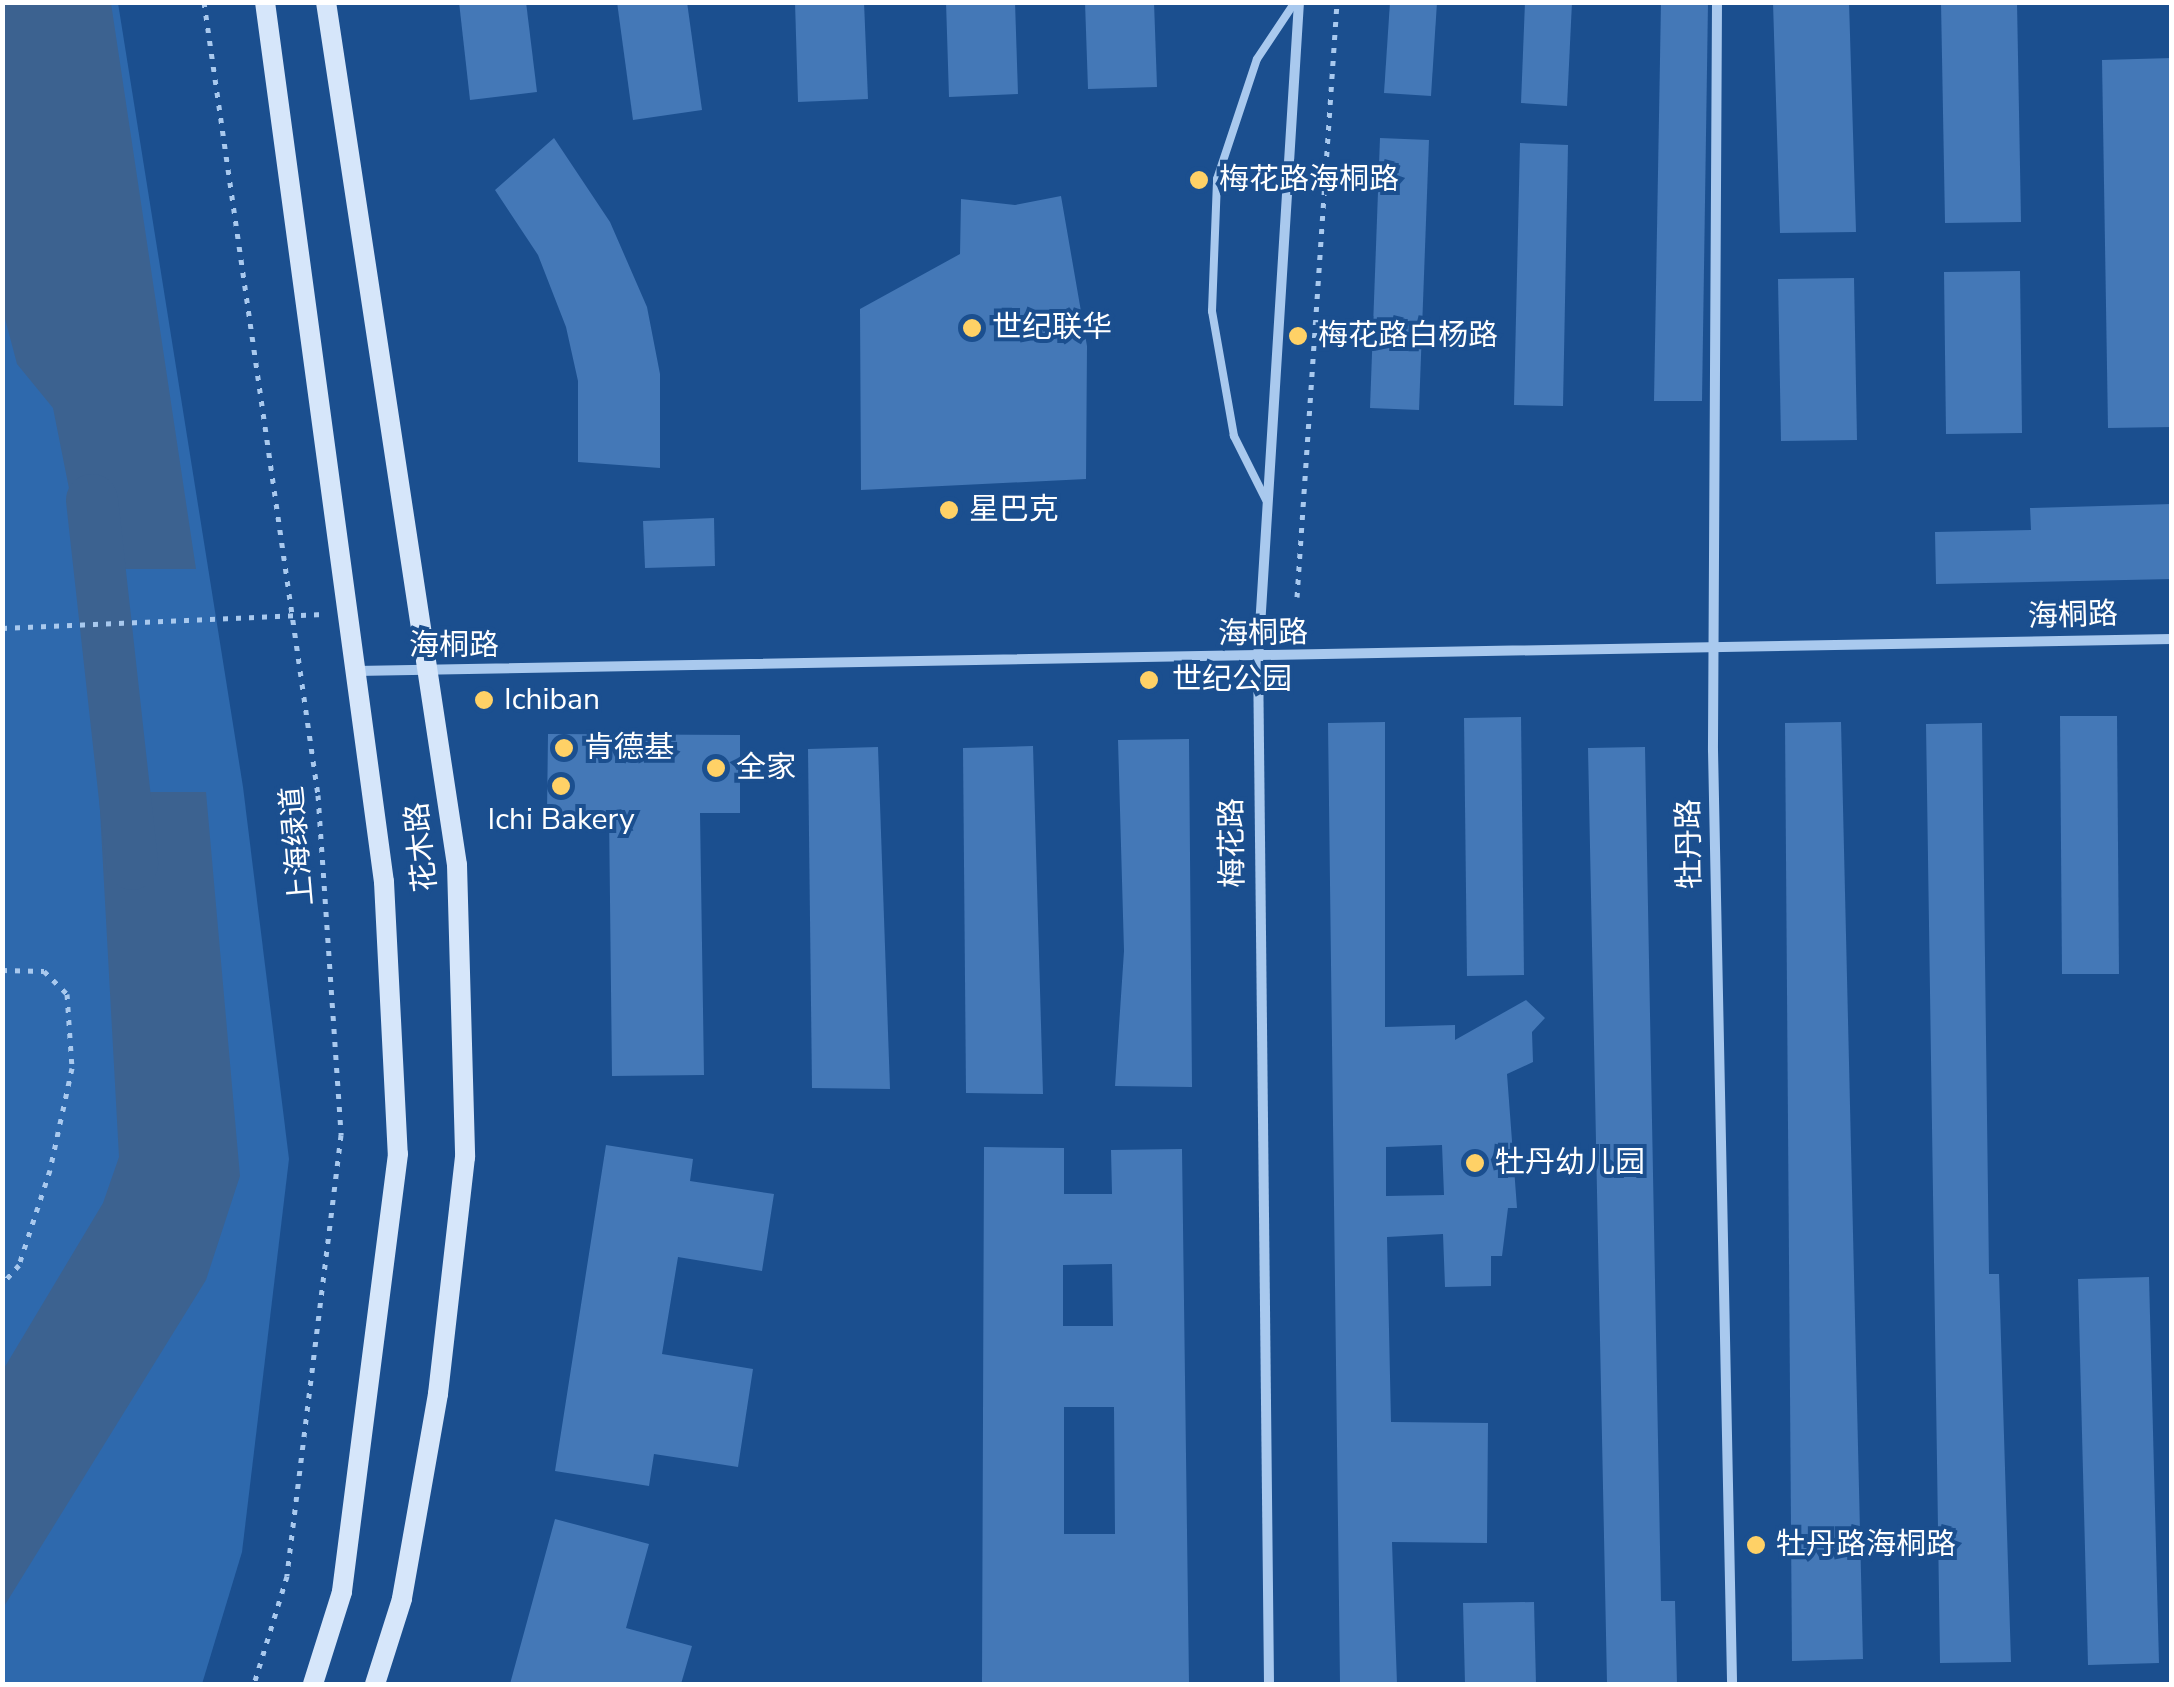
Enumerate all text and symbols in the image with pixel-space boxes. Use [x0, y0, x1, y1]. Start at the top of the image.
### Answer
place label: 梅花路海桐路 [1219, 162, 1399, 198]
marker: 梅花路海桐路 [1188, 169, 1210, 191]
place label: 世纪联华 [992, 310, 1112, 346]
marker: 世纪联华 [961, 317, 983, 339]
place label: 梅花路白杨路 [1318, 318, 1498, 354]
marker: 梅花路白杨路 [1287, 325, 1309, 347]
place label: 星巴克 [969, 492, 1059, 528]
marker: 星巴克 [938, 499, 960, 521]
street label: 海桐路 [2027, 596, 2119, 636]
street label: 海桐路 [1218, 615, 1308, 653]
street label: 海桐路 [409, 628, 499, 664]
place label: 世纪公园 [1172, 662, 1292, 698]
marker: 世纪公园 [1136, 667, 1162, 693]
place label: Ichiban [504, 682, 600, 718]
marker: Ichiban [473, 689, 495, 711]
place label: 肯德基 [584, 730, 674, 766]
marker: 肯德基 [553, 737, 575, 759]
place label: 全家 [736, 750, 796, 786]
marker: 全家 [705, 757, 727, 779]
marker: Ichi Bakery [550, 775, 572, 797]
street label: 上海绿道 [275, 785, 321, 907]
street label: 梅花路 [1214, 798, 1252, 888]
street label: 牡丹路 [1671, 799, 1709, 889]
street label: 花木路 [399, 800, 445, 894]
place label: Ichi Bakery [487, 802, 635, 838]
place label: 牡丹幼儿园 [1495, 1145, 1645, 1181]
marker: 牡丹幼儿园 [1464, 1152, 1486, 1174]
place label: 牡丹路海桐路 [1776, 1527, 1956, 1563]
marker: 牡丹路海桐路 [1745, 1534, 1767, 1556]

